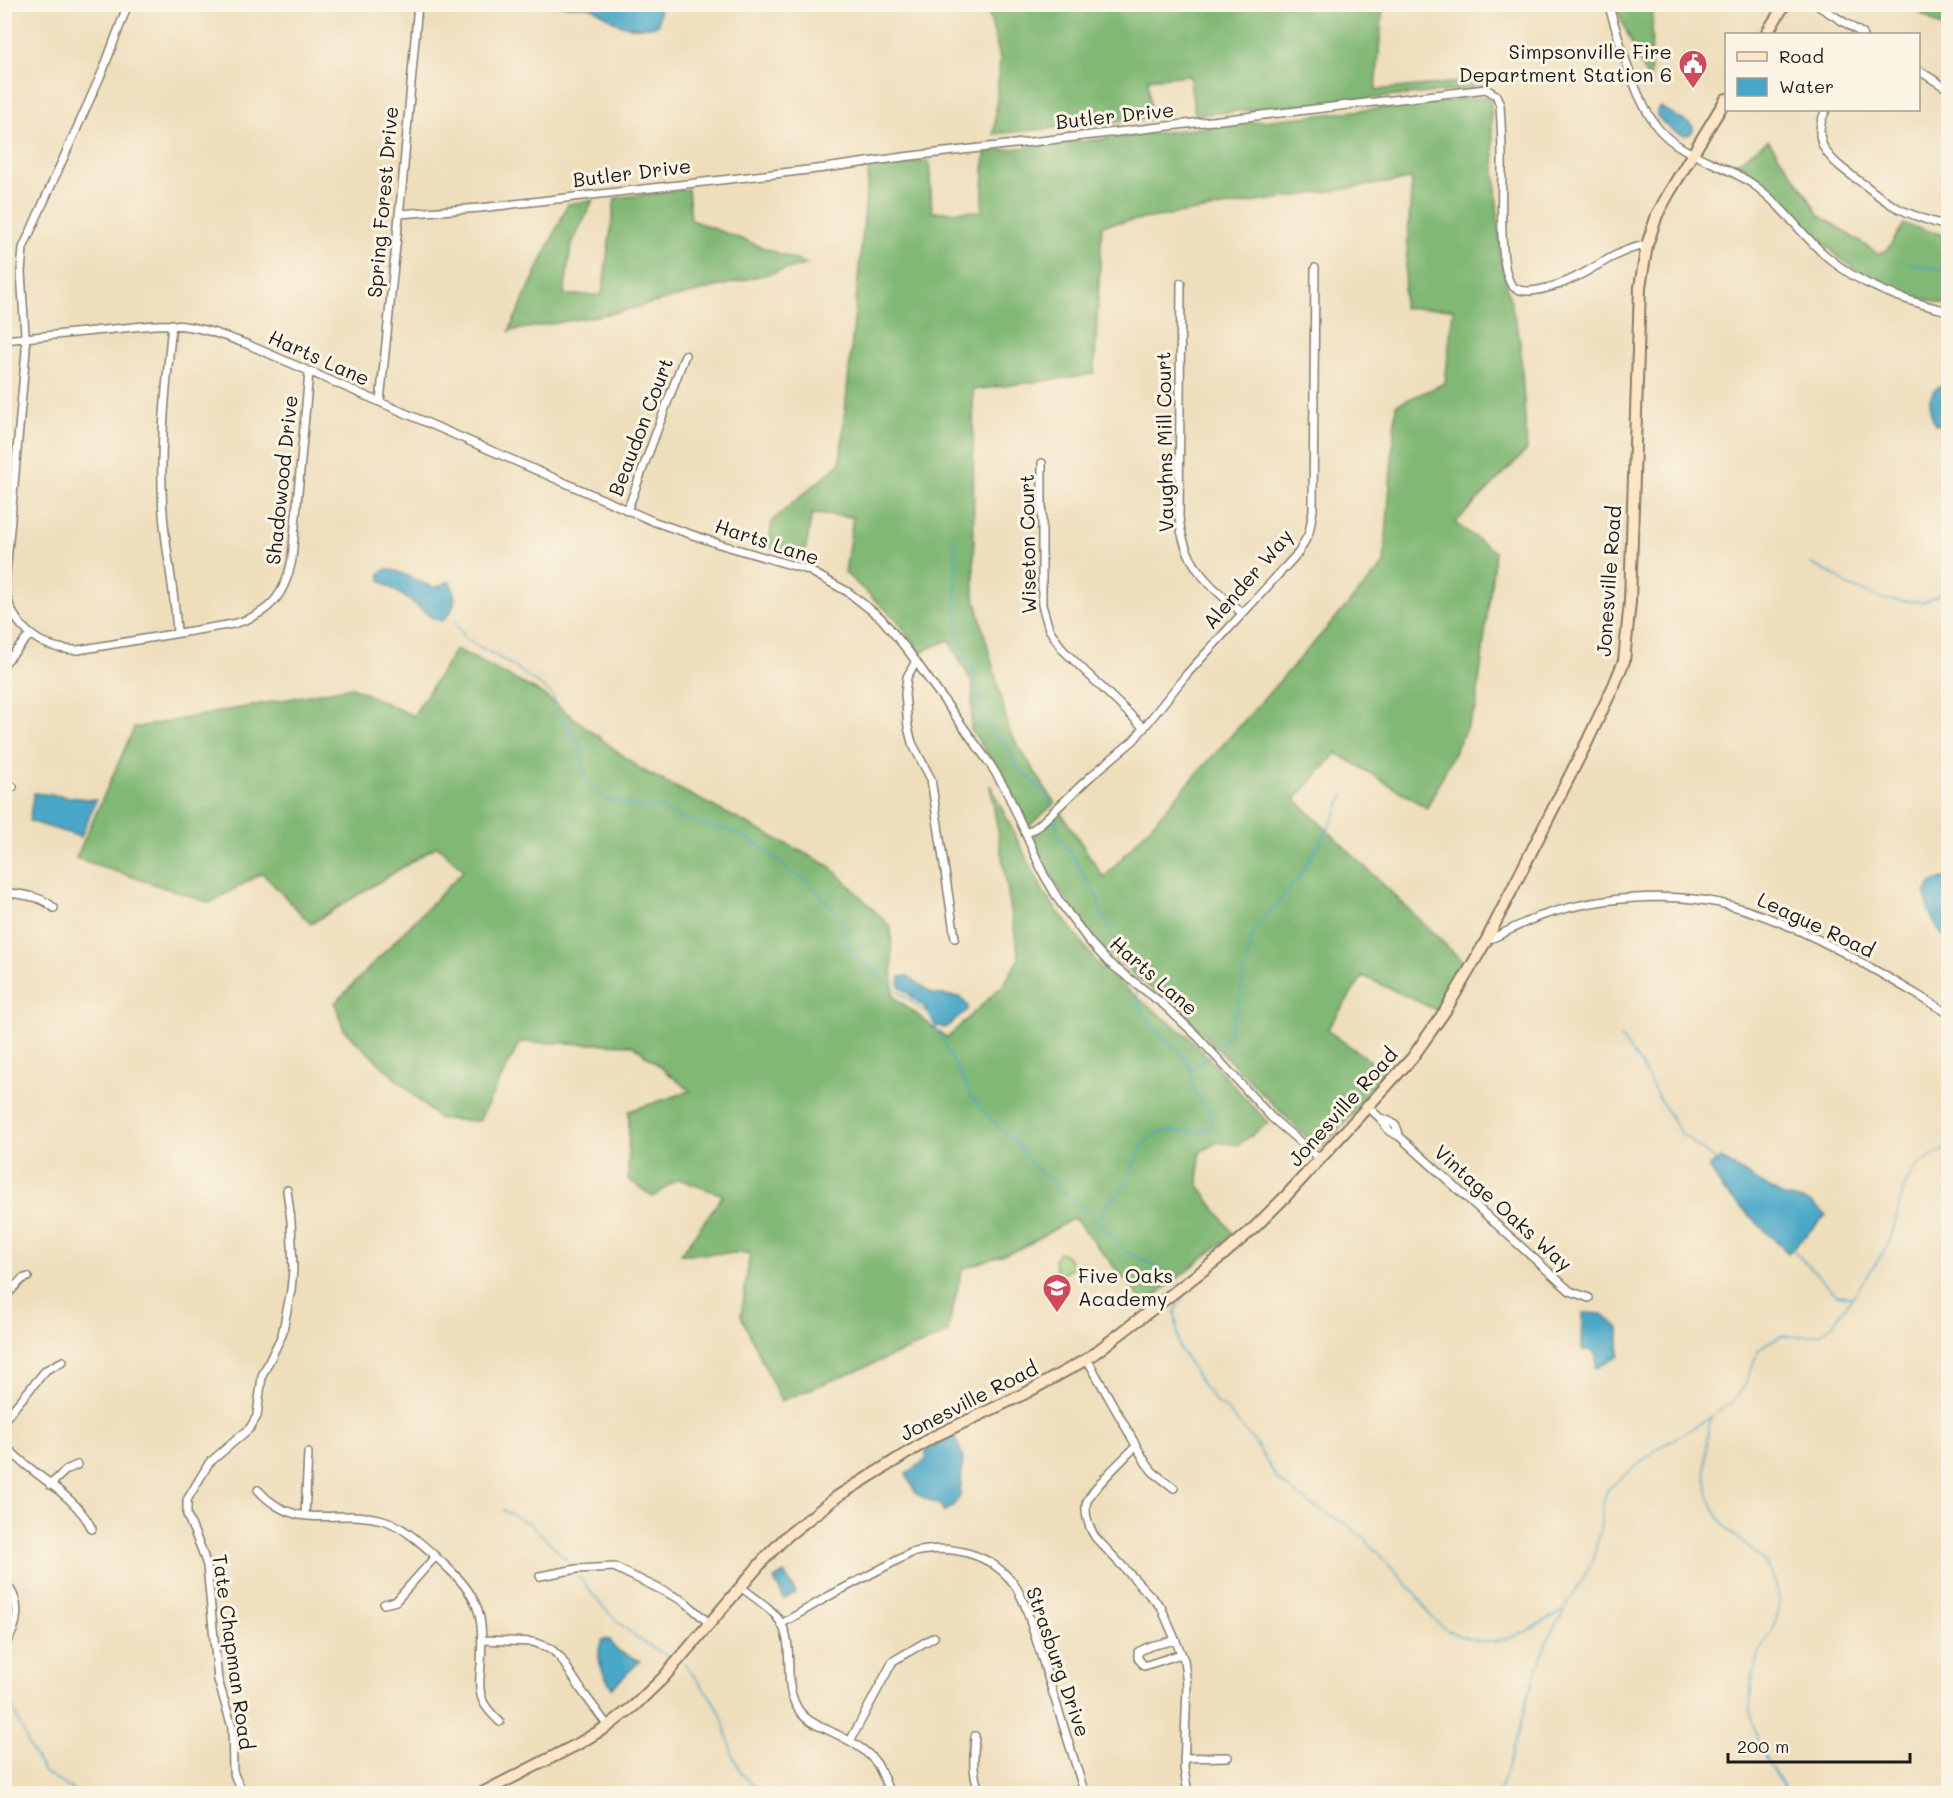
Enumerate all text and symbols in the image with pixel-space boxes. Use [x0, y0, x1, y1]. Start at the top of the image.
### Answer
legend [1725, 33, 1920, 111]
place label: Simpsonville Fire Department Station 6 [1459, 38, 1672, 87]
text: Road [1779, 44, 1824, 68]
public building icon: Simpsonville Fire Department Station 6 [1677, 48, 1709, 90]
text: Water [1779, 74, 1834, 98]
street label: Butler Drive [1054, 96, 1175, 134]
street label: Spring Forest Drive [361, 105, 403, 299]
street label: Butler Drive [571, 152, 692, 192]
street label: Harts Lane [265, 323, 374, 391]
street label: Vaughns Mill Court [1149, 351, 1179, 533]
street label: Beaudon Court [602, 354, 678, 500]
street label: Shadowood Drive [259, 394, 303, 566]
street label: Wiseton Court [1013, 474, 1041, 614]
street label: Jonesville Road [1590, 505, 1626, 657]
street label: Harts Lane [712, 512, 823, 570]
street label: Alender Way [1197, 523, 1298, 634]
street label: League Road [1754, 886, 1879, 963]
street label: Harts Lane [1105, 930, 1204, 1021]
street label: Jonesville Road [1282, 1041, 1403, 1171]
street label: Vintage Oaks Way [1429, 1138, 1578, 1276]
place label: Five Oaks Academy [1078, 1262, 1173, 1311]
school or university icon: Five Oaks Academy [1041, 1272, 1073, 1314]
street label: Jonesville Road [895, 1354, 1042, 1446]
street label: Tate Chapman Road [207, 1552, 261, 1751]
street label: Strasburg Drive [1021, 1583, 1097, 1740]
scale bar [1728, 1726, 1910, 1764]
text: 200 m [1737, 1734, 1789, 1758]

